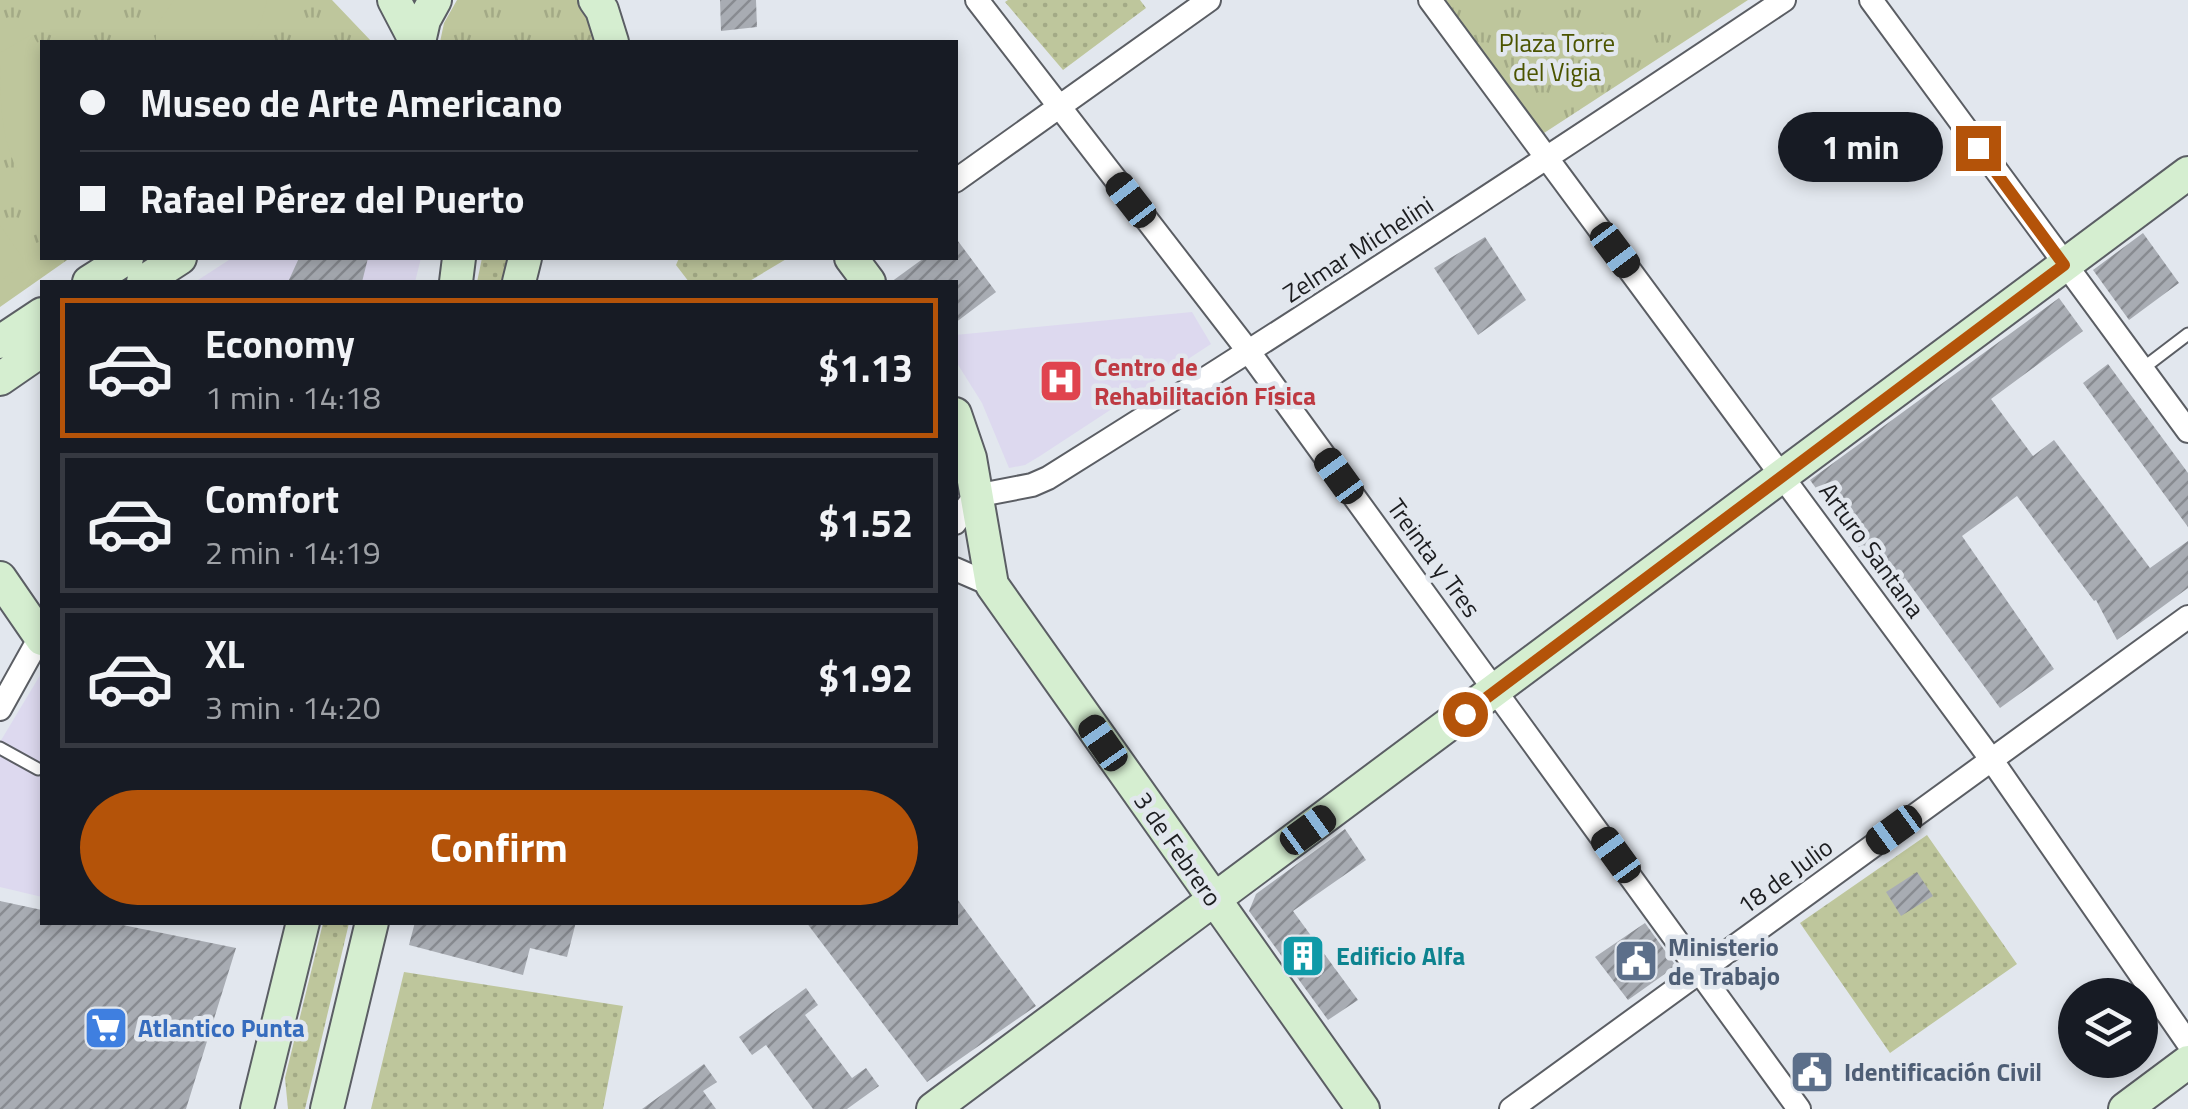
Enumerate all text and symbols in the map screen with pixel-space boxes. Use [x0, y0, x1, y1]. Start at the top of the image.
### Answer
park label: Plaza Torre del Vigia [1499, 24, 1615, 91]
text: Museo de Arte Americano [140, 74, 562, 132]
callout: 1 min [1778, 113, 1943, 183]
text: 1 min [1822, 123, 1899, 171]
route end [1956, 126, 2001, 171]
car [1101, 167, 1161, 233]
text: Rafael Pérez del Puerto [140, 170, 525, 228]
street label: Zelmar Michelini [1275, 186, 1441, 312]
car [1585, 217, 1645, 283]
text: Economy [205, 315, 355, 373]
icon: car [85, 323, 175, 413]
text: $1.13 [818, 339, 913, 397]
place label: Centro de Rehabilitación Física [1094, 348, 1316, 415]
hospital icon: Centro de Rehabilitación Física [1038, 358, 1084, 404]
text: 1 min · 14:18 [205, 373, 381, 421]
car [1309, 443, 1369, 509]
text: Comfort [205, 470, 339, 528]
street label: Arturo Santana [1810, 474, 1934, 626]
icon: car [85, 478, 175, 568]
street label: Treinta y Tres [1378, 491, 1490, 625]
text: $1.52 [818, 494, 913, 552]
text: 2 min · 14:19 [205, 528, 381, 576]
text: XL [205, 625, 245, 683]
icon: car [85, 633, 175, 723]
text: $1.92 [818, 649, 913, 707]
text: 3 min · 14:20 [205, 683, 381, 731]
route start [1443, 692, 1488, 737]
car [1074, 710, 1132, 776]
street label: 3 de Febrero [1125, 784, 1231, 914]
button: Confirm [80, 790, 918, 905]
car [1275, 800, 1341, 860]
car [1861, 800, 1927, 860]
car [1586, 822, 1646, 888]
street label: 18 de Julio [1729, 828, 1841, 924]
place label: Ministerio de Trabajo [1668, 928, 1780, 995]
building icon: Edificio Alfa [1280, 933, 1326, 979]
place label: Edificio Alfa [1336, 937, 1465, 975]
public building icon: Ministerio de Trabajo [1613, 938, 1659, 984]
map controls [2058, 978, 2158, 1078]
button: layers [2058, 978, 2158, 1078]
supermarket icon: Atlantico Punta [83, 1005, 129, 1051]
place label: Atlantico Punta [138, 1009, 305, 1047]
public building icon: Identificación Civil [1789, 1049, 1835, 1095]
place label: Identificación Civil [1844, 1053, 2042, 1091]

